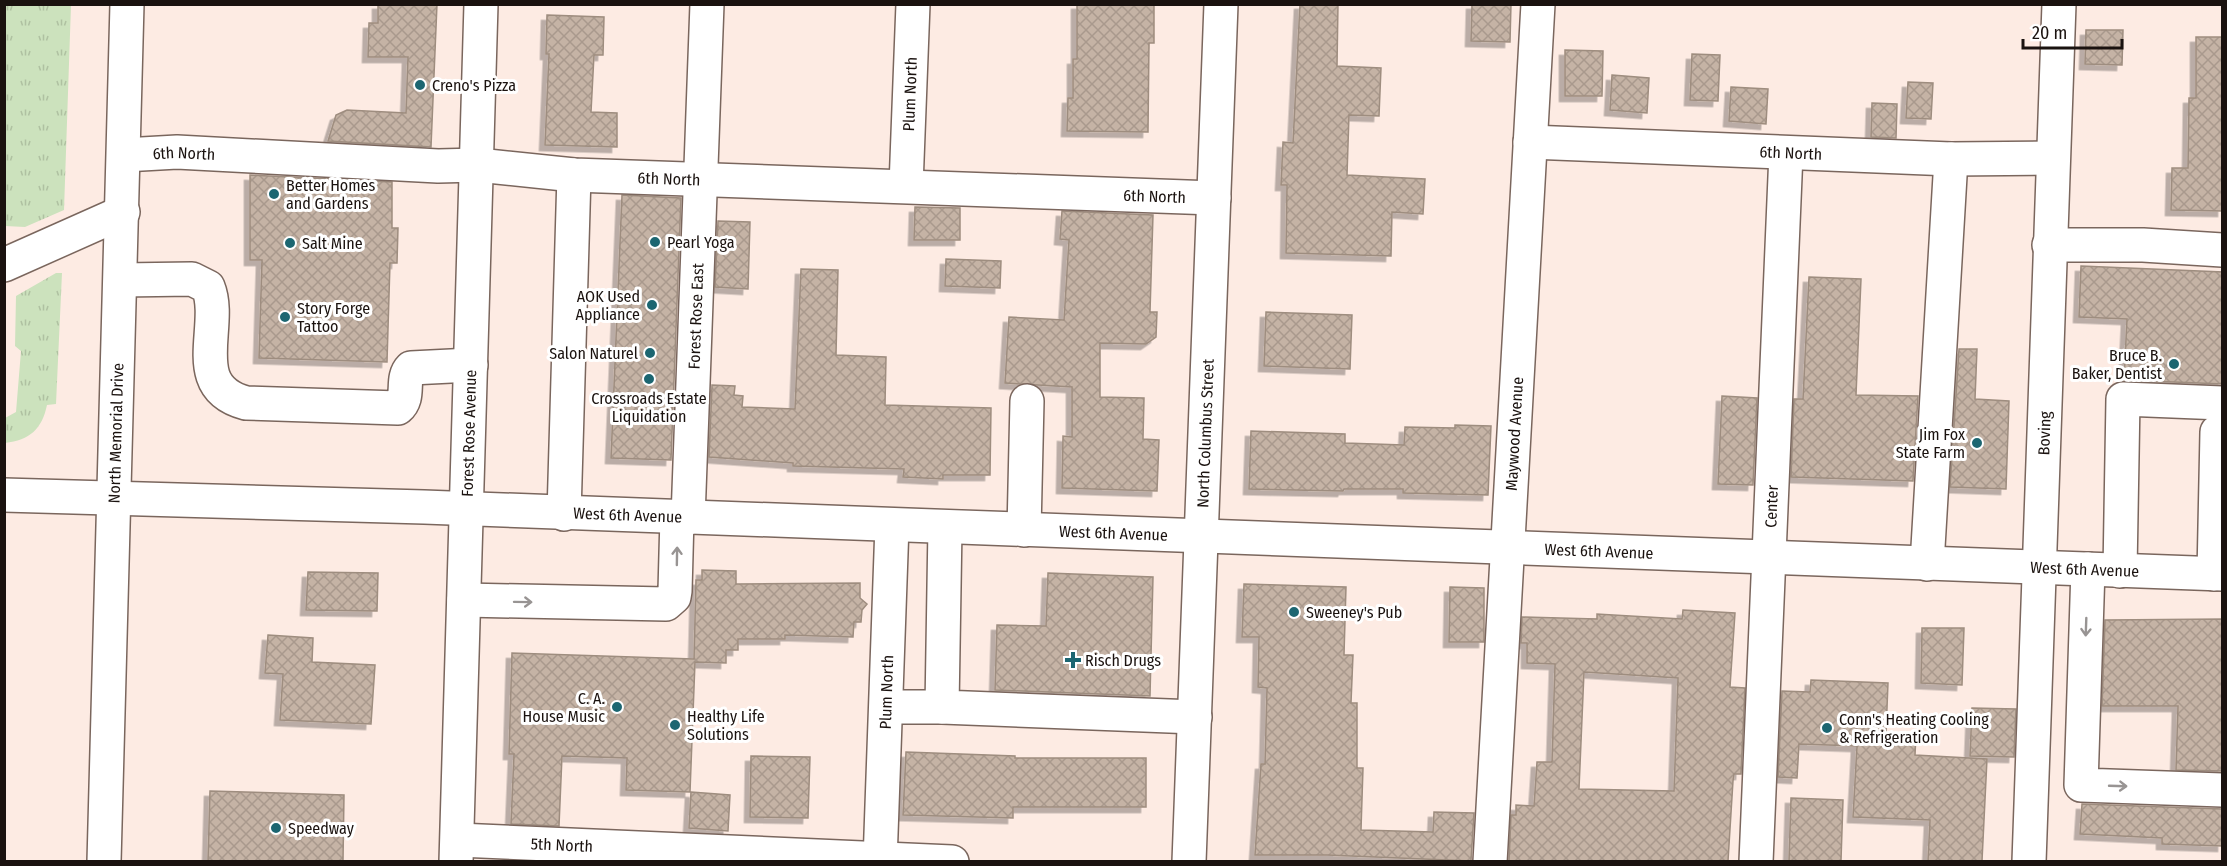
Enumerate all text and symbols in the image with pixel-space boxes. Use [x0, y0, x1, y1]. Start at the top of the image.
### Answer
scale bar [2023, 12, 2122, 50]
text: 20 m [2032, 22, 2067, 44]
street label: Plum North [899, 57, 921, 132]
place label: Creno's Pizza [432, 76, 516, 95]
marker: Creno's Pizza [413, 78, 427, 92]
street label: 6th North [1759, 142, 1823, 164]
street label: 6th North [152, 143, 216, 164]
street label: 6th North [637, 168, 701, 190]
place label: Better Homes and Gardens [286, 176, 375, 213]
street label: 6th North [1123, 186, 1186, 207]
marker: Better Homes and Gardens [267, 187, 281, 201]
place label: Pearl Yoga [667, 233, 735, 252]
place label: Salt Mine [302, 234, 363, 253]
marker: Pearl Yoga [648, 235, 662, 249]
marker: Salt Mine [283, 236, 297, 250]
street label: Forest Rose East [685, 262, 707, 370]
place label: AOK Used Appliance [576, 287, 640, 324]
marker: AOK Used Appliance [645, 298, 659, 312]
place label: Story Forge Tattoo [297, 299, 370, 336]
marker: Story Forge Tattoo [278, 310, 292, 324]
place label: Salon Naturel [549, 344, 638, 363]
marker: Salon Naturel [643, 346, 657, 360]
place label: Bruce B. Baker, Dentist [2072, 346, 2163, 383]
marker: Bruce B. Baker, Dentist [2167, 357, 2181, 371]
street label: North Columbus Street [1193, 358, 1218, 508]
street label: North Memorial Drive [105, 363, 127, 504]
street label: Forest Rose Avenue [458, 369, 480, 497]
marker: Crossroads Estate Liquidation [642, 372, 656, 386]
street label: Maywood Avenue [1502, 376, 1527, 491]
place label: Crossroads Estate Liquidation [591, 389, 707, 426]
street label: Boving [2034, 410, 2055, 456]
place label: Jim Fox State Farm [1896, 425, 1965, 462]
marker: Jim Fox State Farm [1970, 436, 1984, 450]
street label: Center [1761, 484, 1782, 528]
street label: West 6th Avenue [573, 504, 683, 527]
street label: West 6th Avenue [1058, 522, 1168, 545]
street label: West 6th Avenue [1544, 540, 1654, 563]
one-way arrow [672, 546, 683, 566]
street label: West 6th Avenue [2030, 558, 2140, 581]
one-way arrow [512, 596, 532, 608]
place label: Sweeney's Pub [1306, 603, 1402, 622]
marker: Sweeney's Pub [1287, 605, 1301, 619]
one-way arrow [2081, 617, 2092, 637]
place label: Risch Drugs [1085, 651, 1161, 670]
marker: Risch Drugs [1066, 653, 1080, 667]
street label: Plum North [876, 655, 897, 730]
place label: C. A. House Music [523, 689, 605, 726]
marker: C. A. House Music [610, 700, 624, 714]
place label: Healthy Life Solutions [687, 707, 765, 744]
place label: Conn's Heating Cooling & Refrigeration [1839, 710, 1989, 747]
marker: Healthy Life Solutions [668, 718, 682, 732]
marker: Conn's Heating Cooling & Refrigeration [1820, 721, 1834, 735]
one-way arrow [2108, 781, 2128, 792]
place label: Speedway [288, 819, 355, 838]
marker: Speedway [269, 821, 283, 835]
street label: 5th North [530, 834, 593, 856]

